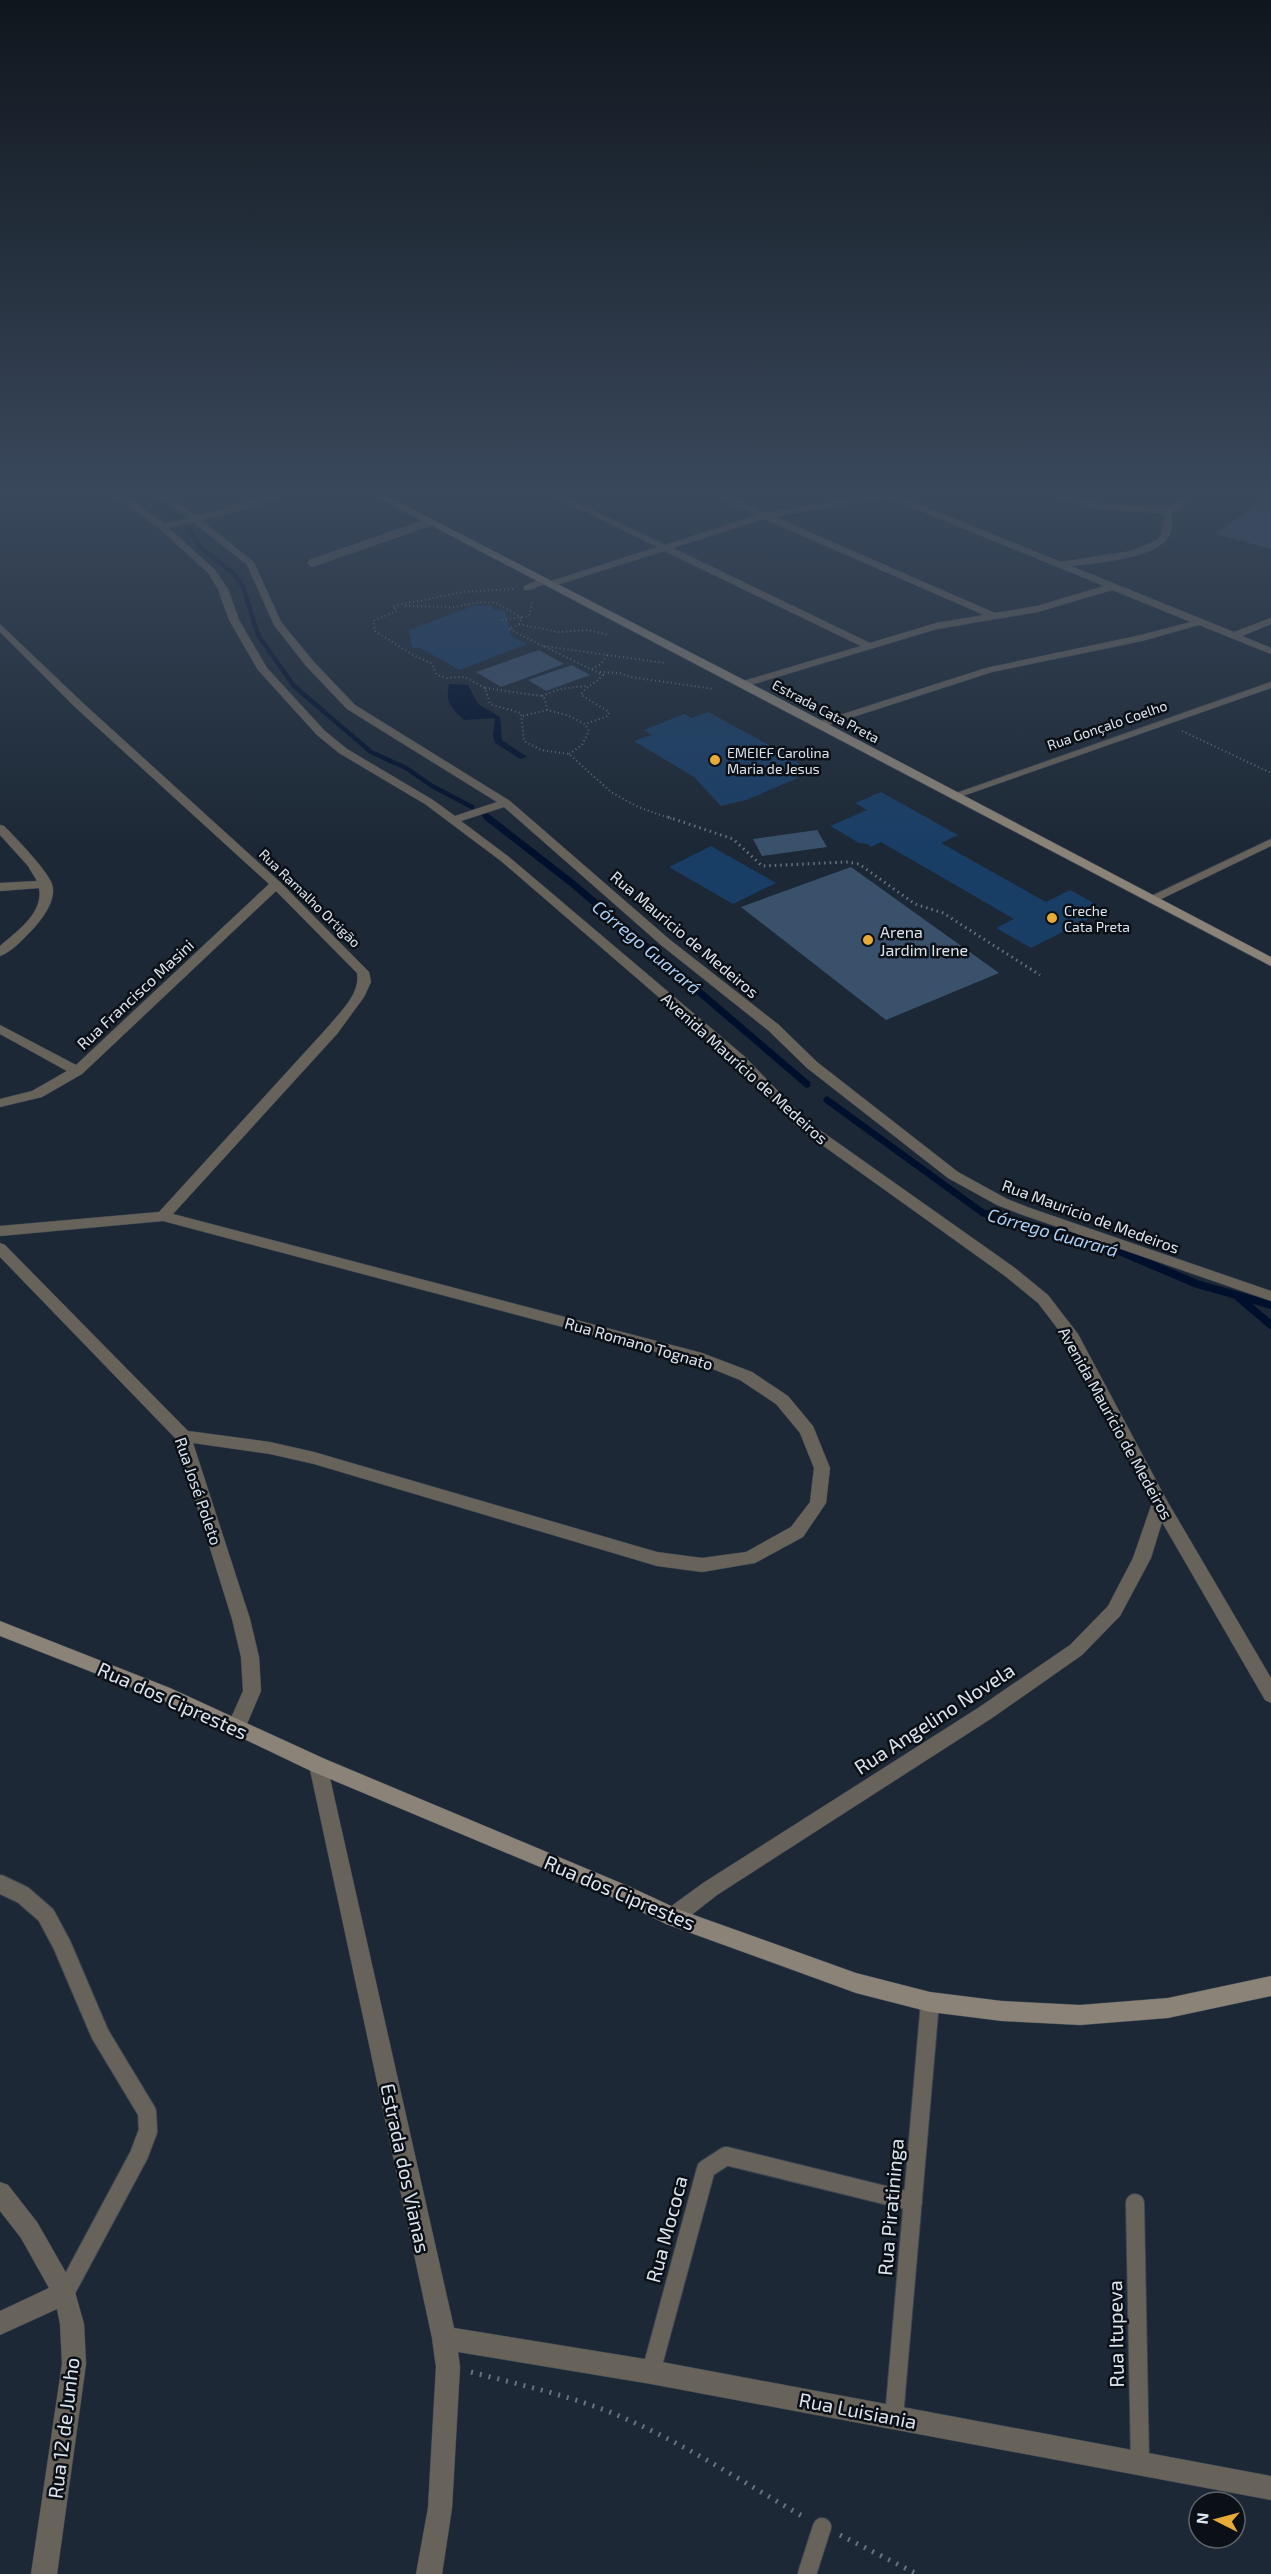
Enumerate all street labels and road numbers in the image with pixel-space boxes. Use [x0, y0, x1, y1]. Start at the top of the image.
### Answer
street label: Estrada Cata Preta [770, 676, 882, 746]
street label: Rua Gonçalo Coelho [1045, 696, 1170, 754]
street label: Rua Ramalho Ortigão [256, 845, 364, 951]
street label: Rua Mauricio de Medeiros [607, 867, 763, 1001]
street label: Rua Francisco Masini [73, 935, 197, 1053]
street label: Avenida Maurício de Medeiros [658, 988, 832, 1148]
street label: Rua Mauricio de Medeiros [1000, 1175, 1182, 1257]
street label: Rua Romano Tognato [563, 1313, 715, 1373]
street label: Avenida Maurício de Medeiros [1055, 1323, 1177, 1523]
street label: Rua José Poleto [172, 1435, 226, 1547]
street label: Rua dos Ciprestes [94, 1656, 252, 1744]
street label: Rua Angelino Novela [849, 1657, 1019, 1779]
street label: Rua dos Ciprestes [541, 1849, 699, 1935]
street label: Estrada dos Vianas [376, 2081, 436, 2255]
street label: Rua Piratininga [872, 2137, 908, 2277]
street label: Rua Mococa [640, 2173, 692, 2285]
street label: Rua Itupeva [1102, 2280, 1128, 2388]
street label: Rua 12 de Junho [42, 2356, 84, 2500]
street label: Rua Luisiania [797, 2387, 919, 2433]

